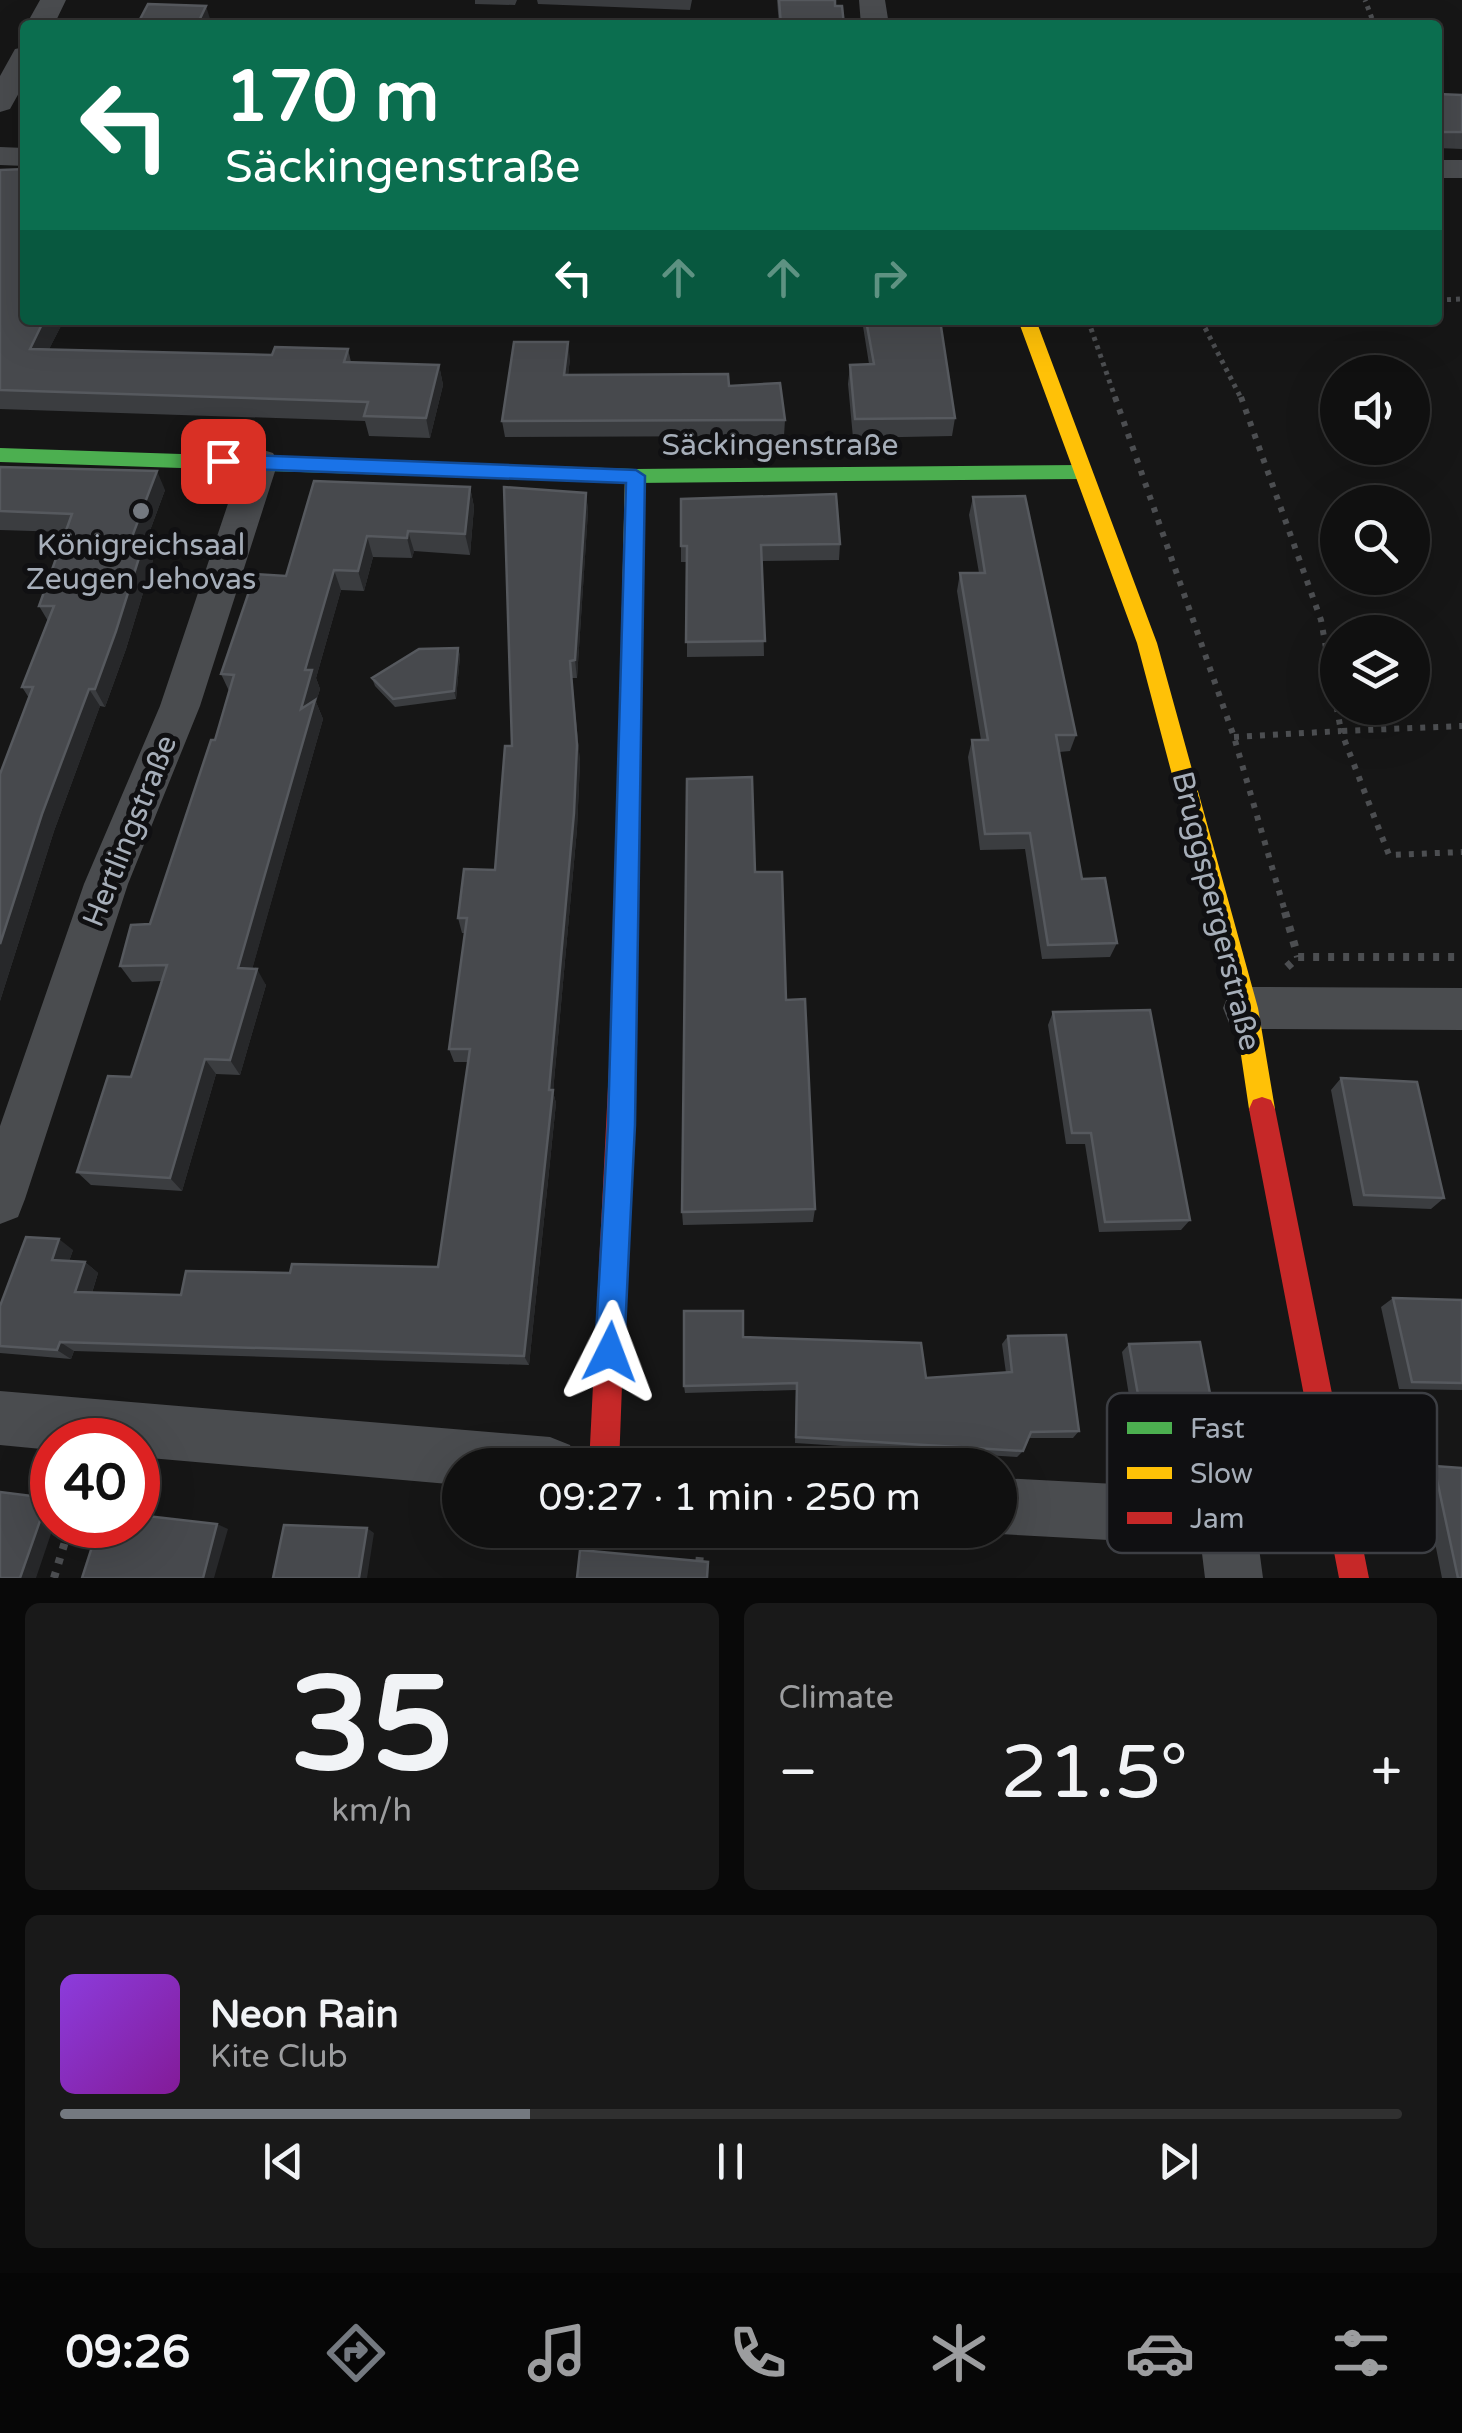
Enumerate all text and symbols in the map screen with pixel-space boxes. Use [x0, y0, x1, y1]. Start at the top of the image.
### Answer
text: 170 m [225, 56, 439, 140]
icon: left [60, 60, 190, 190]
text: Säckingenstraße [225, 141, 580, 195]
icon: left [546, 250, 601, 305]
icon: ahead [651, 250, 706, 305]
icon: ahead [756, 250, 811, 305]
icon: right [861, 250, 916, 305]
map controls [1320, 355, 1430, 725]
button: sound [1320, 355, 1430, 465]
pin [181, 419, 266, 504]
street label: Säckingenstraße [662, 427, 898, 464]
icon: arrive [196, 434, 251, 489]
button: search [1320, 485, 1430, 595]
marker: Königreichsaal Zeugen Jehovas [130, 500, 152, 522]
place label: Königreichsaal Zeugen Jehovas [26, 527, 256, 598]
button: layers [1320, 615, 1430, 725]
street label: Hertlingstraße [75, 730, 185, 932]
street label: Bruggspergerstraße [1163, 768, 1269, 1054]
position arrow [558, 1300, 662, 1404]
legend [1107, 1393, 1437, 1553]
text: Fast [1190, 1412, 1245, 1446]
speed limit sign: 40 [30, 1418, 160, 1548]
text: Slow [1190, 1457, 1253, 1491]
text: 09:27 · 1 min · 250 m [538, 1475, 921, 1521]
text: Jam [1190, 1502, 1245, 1536]
text: 35 [290, 1649, 453, 1805]
text: Climate [779, 1679, 894, 1717]
text: 21.5° [1001, 1728, 1188, 1818]
text: − [779, 1740, 818, 1806]
text: + [1371, 1740, 1402, 1806]
text: km/h [332, 1792, 412, 1830]
text: Neon Rain [210, 1992, 399, 2038]
text: Kite Club [210, 2038, 348, 2076]
icon: previous [256, 2134, 311, 2189]
icon: pause [703, 2134, 758, 2189]
icon: next [1151, 2134, 1206, 2189]
icon: directions [321, 2318, 391, 2388]
icon: music [522, 2318, 592, 2388]
icon: phone [723, 2318, 793, 2388]
icon: climate [924, 2318, 994, 2388]
icon: car [1125, 2318, 1195, 2388]
icon: filters [1326, 2318, 1396, 2388]
text: 09:26 [66, 2326, 190, 2380]

